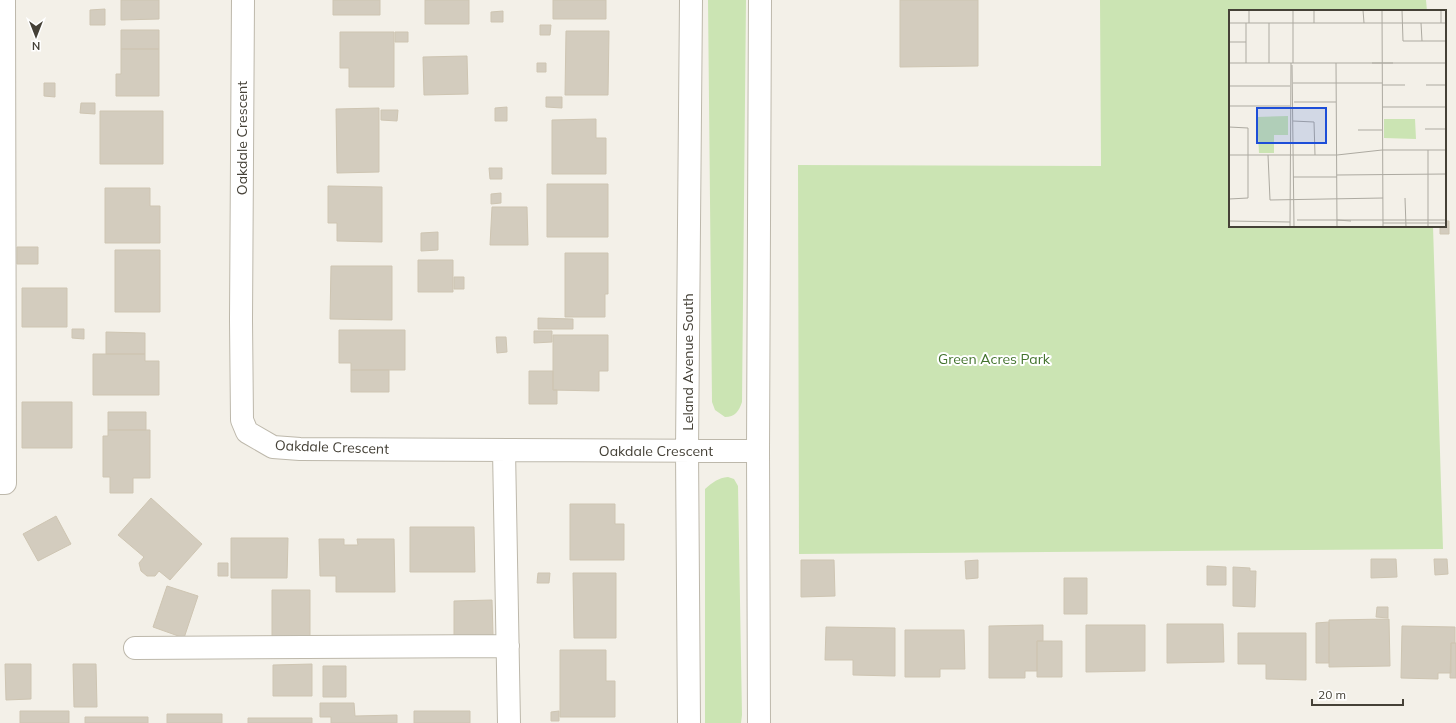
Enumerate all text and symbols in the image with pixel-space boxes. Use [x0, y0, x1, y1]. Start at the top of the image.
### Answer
inset map [1229, 10, 1446, 227]
north arrow [16, 16, 56, 56]
text: N [32, 39, 40, 53]
street label: Oakdale Crescent [233, 81, 251, 195]
street label: Leland Avenue South [679, 293, 697, 431]
park label: Green Acres Park [938, 350, 1051, 368]
street label: Oakdale Crescent [275, 436, 390, 458]
street label: Oakdale Crescent [599, 442, 713, 460]
scale bar [1312, 681, 1403, 707]
text: 20 m [1318, 687, 1346, 702]

